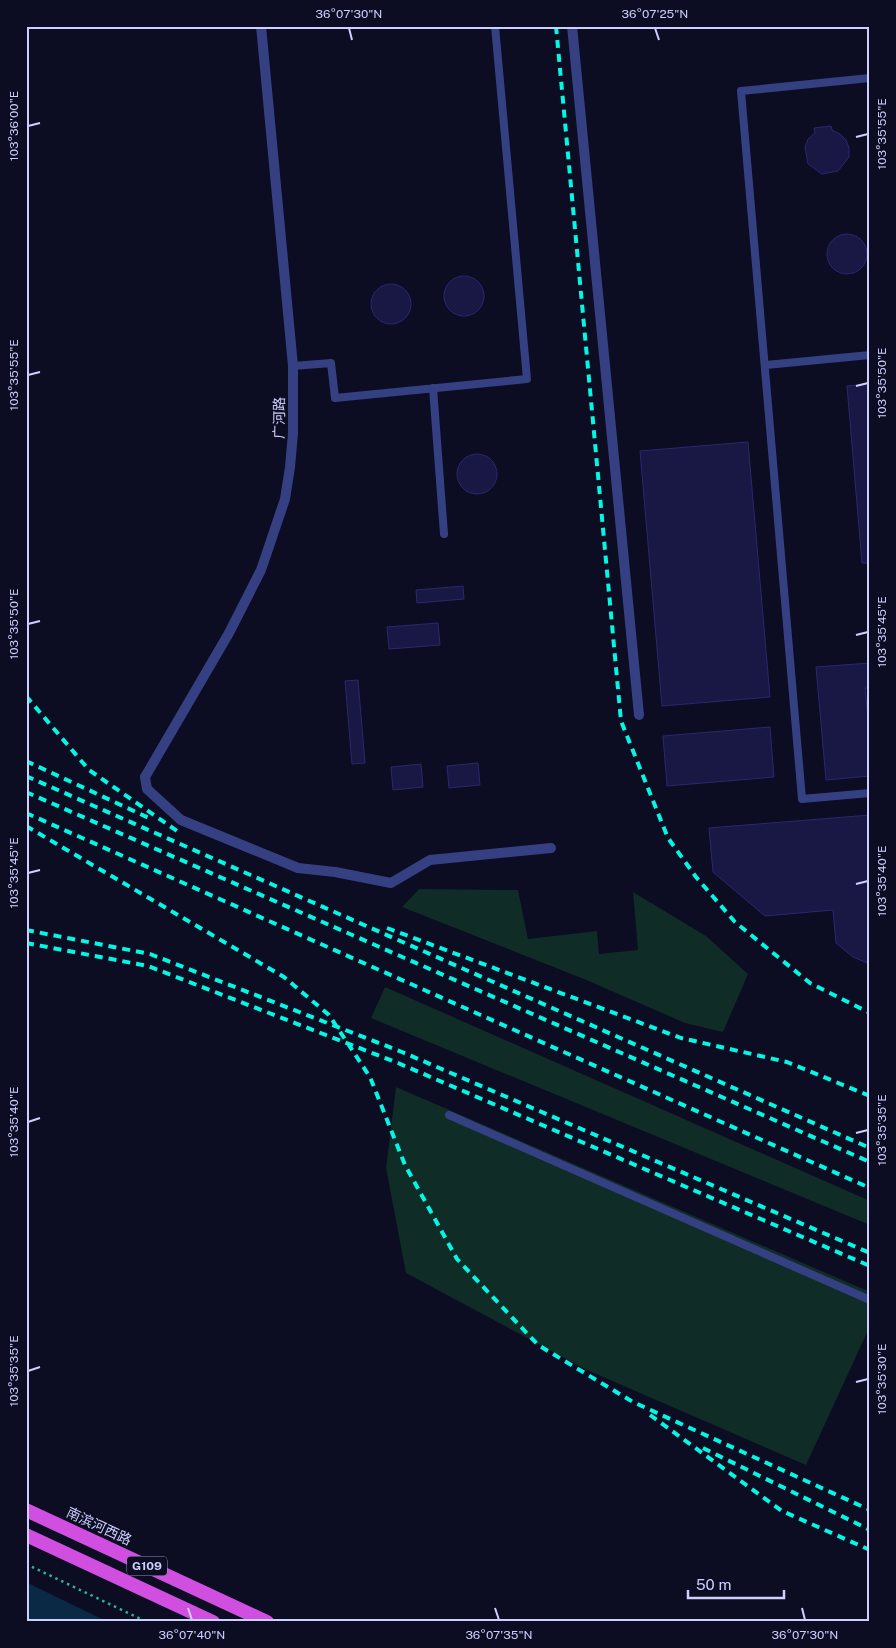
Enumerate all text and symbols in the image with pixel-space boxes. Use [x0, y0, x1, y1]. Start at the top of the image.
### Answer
text: 36°07'30"N [316, 7, 382, 21]
text: 36°07'25"N [622, 7, 688, 21]
text: 103°36'00"E [7, 91, 21, 161]
text: 103°35'55"E [875, 98, 889, 170]
text: 103°35'55"E [7, 339, 21, 411]
text: 103°35'50"E [875, 347, 889, 419]
street label: 广河路 [271, 397, 287, 439]
text: 103°35'50"E [7, 588, 21, 660]
text: 103°35'45"E [875, 596, 889, 668]
text: 103°35'45"E [7, 837, 21, 909]
text: 103°35'40"E [875, 846, 889, 916]
text: 103°35'40"E [7, 1087, 21, 1157]
text: 103°35'35"E [875, 1094, 889, 1166]
text: 103°35'35"E [7, 1335, 21, 1407]
text: 103°35'30"E [875, 1344, 889, 1414]
street label: 南滨河西路 [64, 1504, 134, 1548]
road number: G109 [127, 1556, 167, 1575]
scale bar [688, 1568, 785, 1600]
text: 50 m [696, 1576, 731, 1593]
text: 36°07'40"N [159, 1628, 225, 1642]
text: 36°07'35"N [465, 1628, 533, 1642]
text: 36°07'30"N [772, 1628, 838, 1642]

